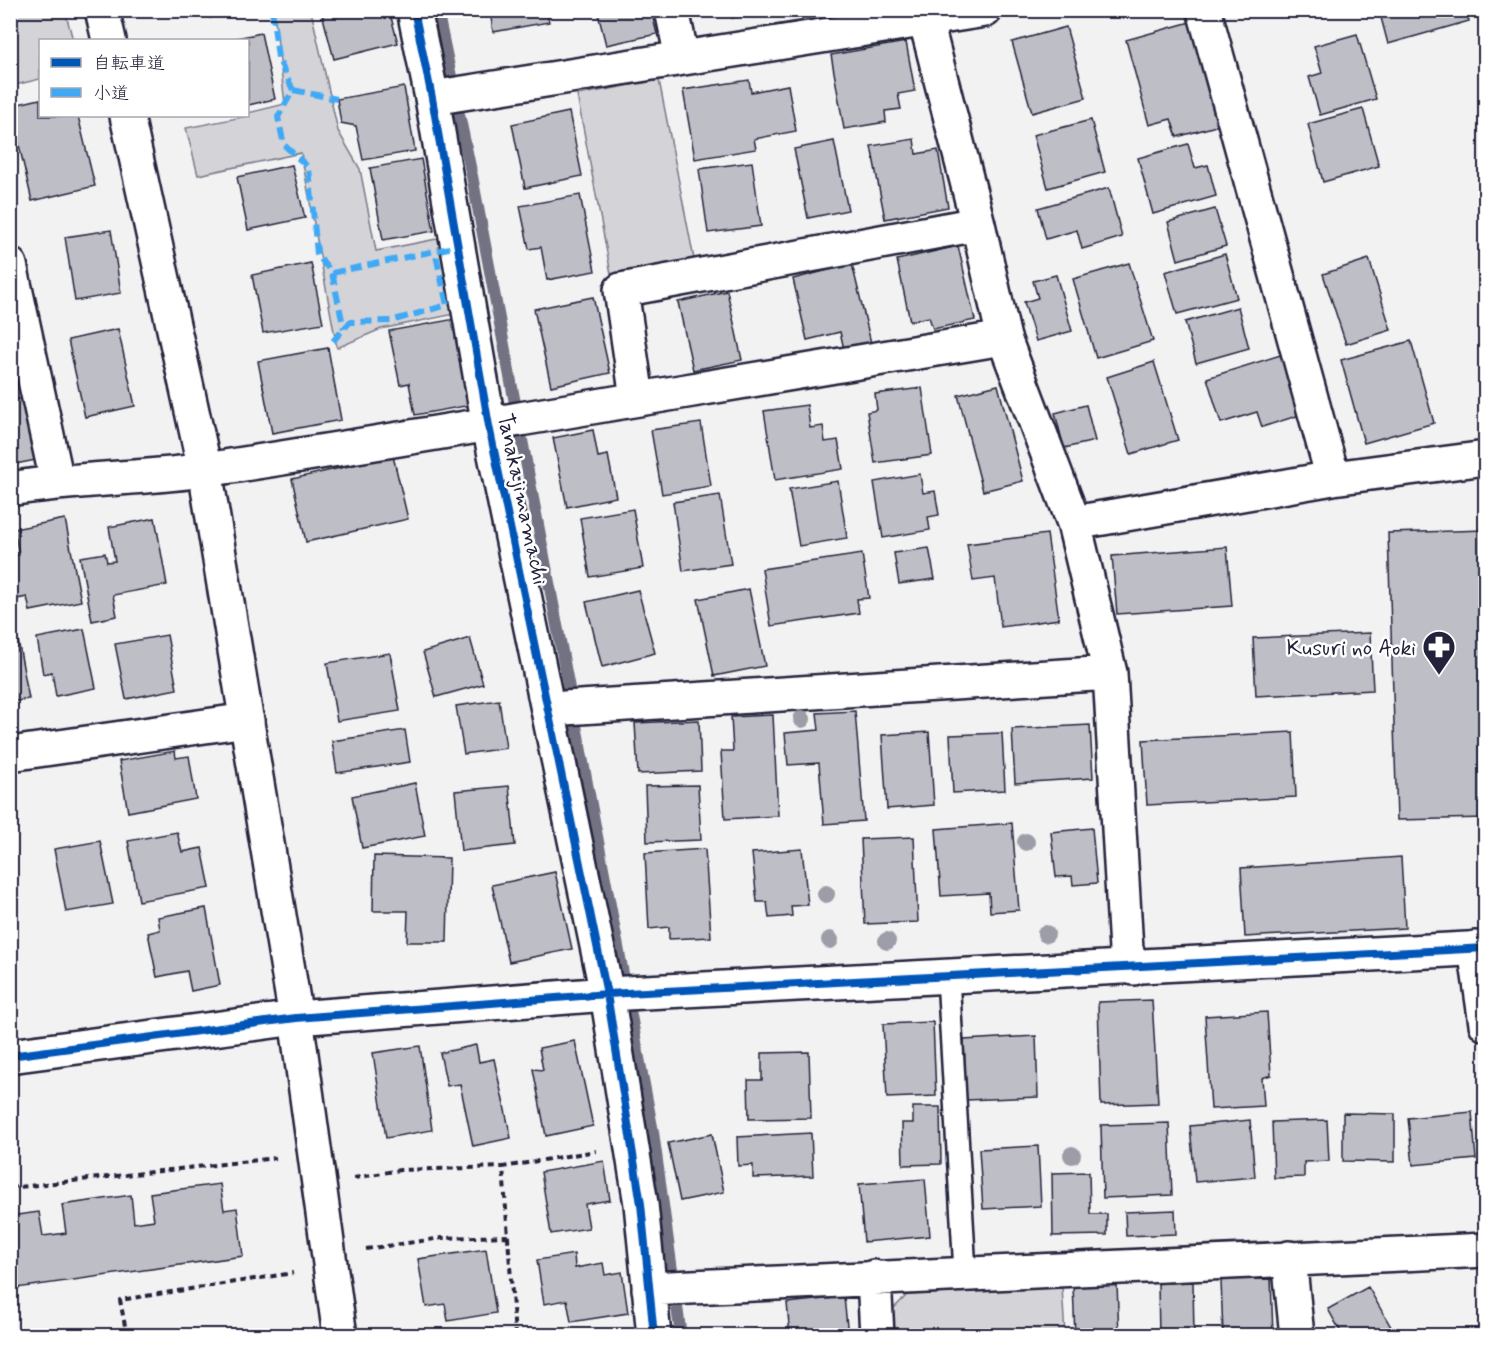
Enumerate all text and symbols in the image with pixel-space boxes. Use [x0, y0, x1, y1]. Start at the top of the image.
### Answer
legend [39, 39, 249, 117]
text: 自転車道 [93, 52, 165, 76]
text: 小道 [93, 82, 129, 106]
street label: Tanakajimamachi [490, 411, 554, 588]
pharmacy icon: Kusuri no Aoki [1421, 629, 1457, 676]
place label: Kusuri no Aoki [1287, 635, 1416, 663]

